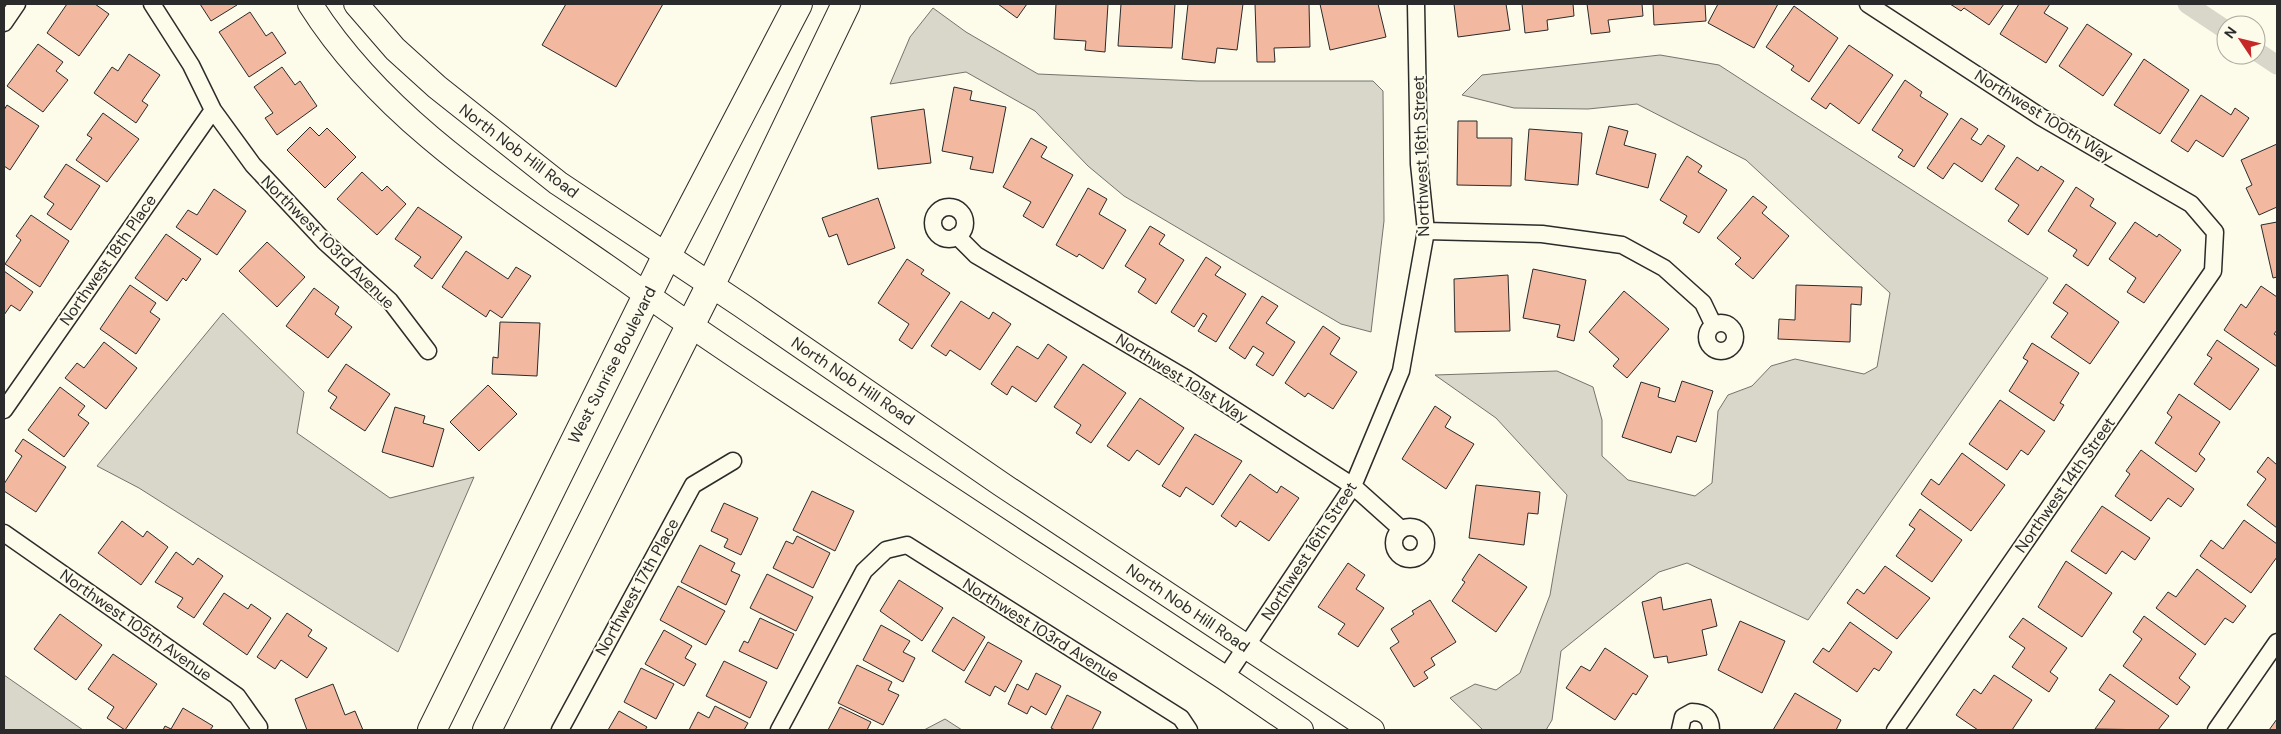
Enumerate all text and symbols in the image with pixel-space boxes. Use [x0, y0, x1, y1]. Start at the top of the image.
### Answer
north arrow [2216, 15, 2266, 65]
text: N [2220, 23, 2241, 42]
street label: Northwest 100th Way [1971, 65, 2117, 167]
street label: Northwest 16th Street [1408, 75, 1434, 237]
street label: North Nob Hill Road [455, 99, 583, 203]
street label: Northwest 103rd Avenue [257, 171, 399, 313]
street label: Northwest 18th Place [55, 190, 161, 330]
street label: West Sunrise Boulevard [563, 283, 661, 447]
street label: Northwest 101st Way [1112, 329, 1252, 427]
street label: North Nob Hill Road [787, 332, 919, 430]
street label: Northwest 14th Street [2010, 413, 2120, 557]
street label: Northwest 16th Street [1256, 478, 1362, 624]
street label: Northwest 17th Place [590, 514, 684, 660]
street label: North Nob Hill Road [1122, 559, 1254, 657]
street label: Northwest 105th Avenue [56, 565, 216, 685]
street label: Northwest 103rd Avenue [959, 573, 1123, 687]

